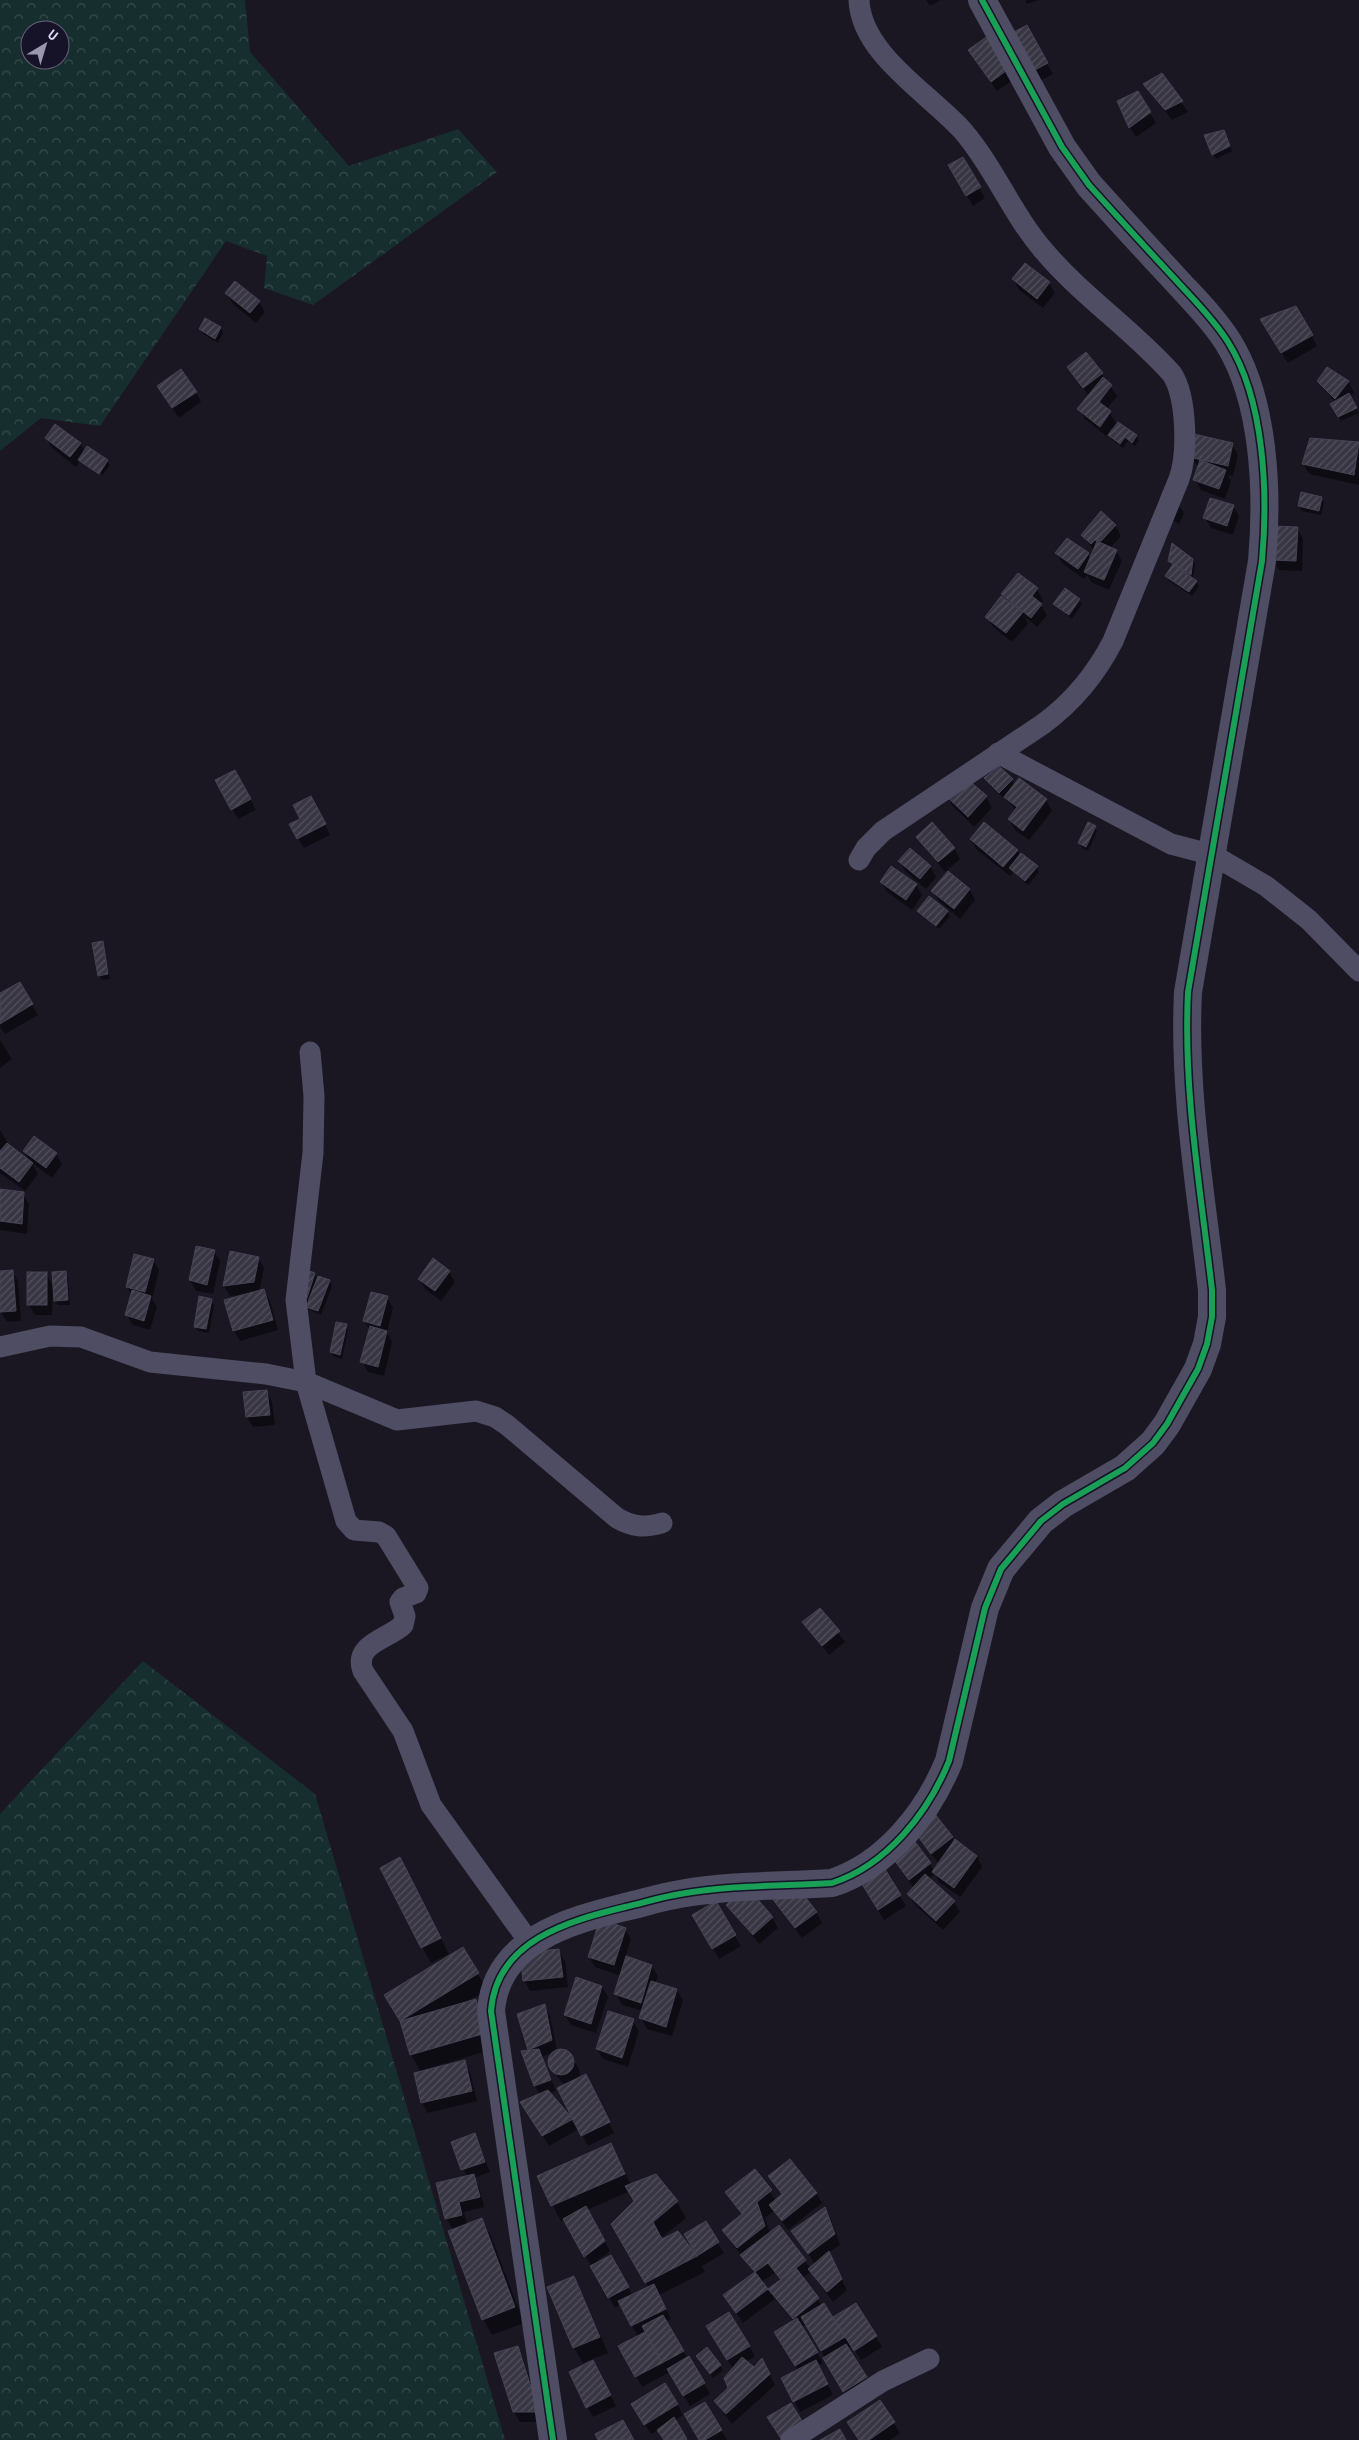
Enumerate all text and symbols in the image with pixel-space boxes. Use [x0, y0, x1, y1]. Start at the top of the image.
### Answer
north arrow [20, 20, 70, 70]
text: U [44, 25, 62, 44]

